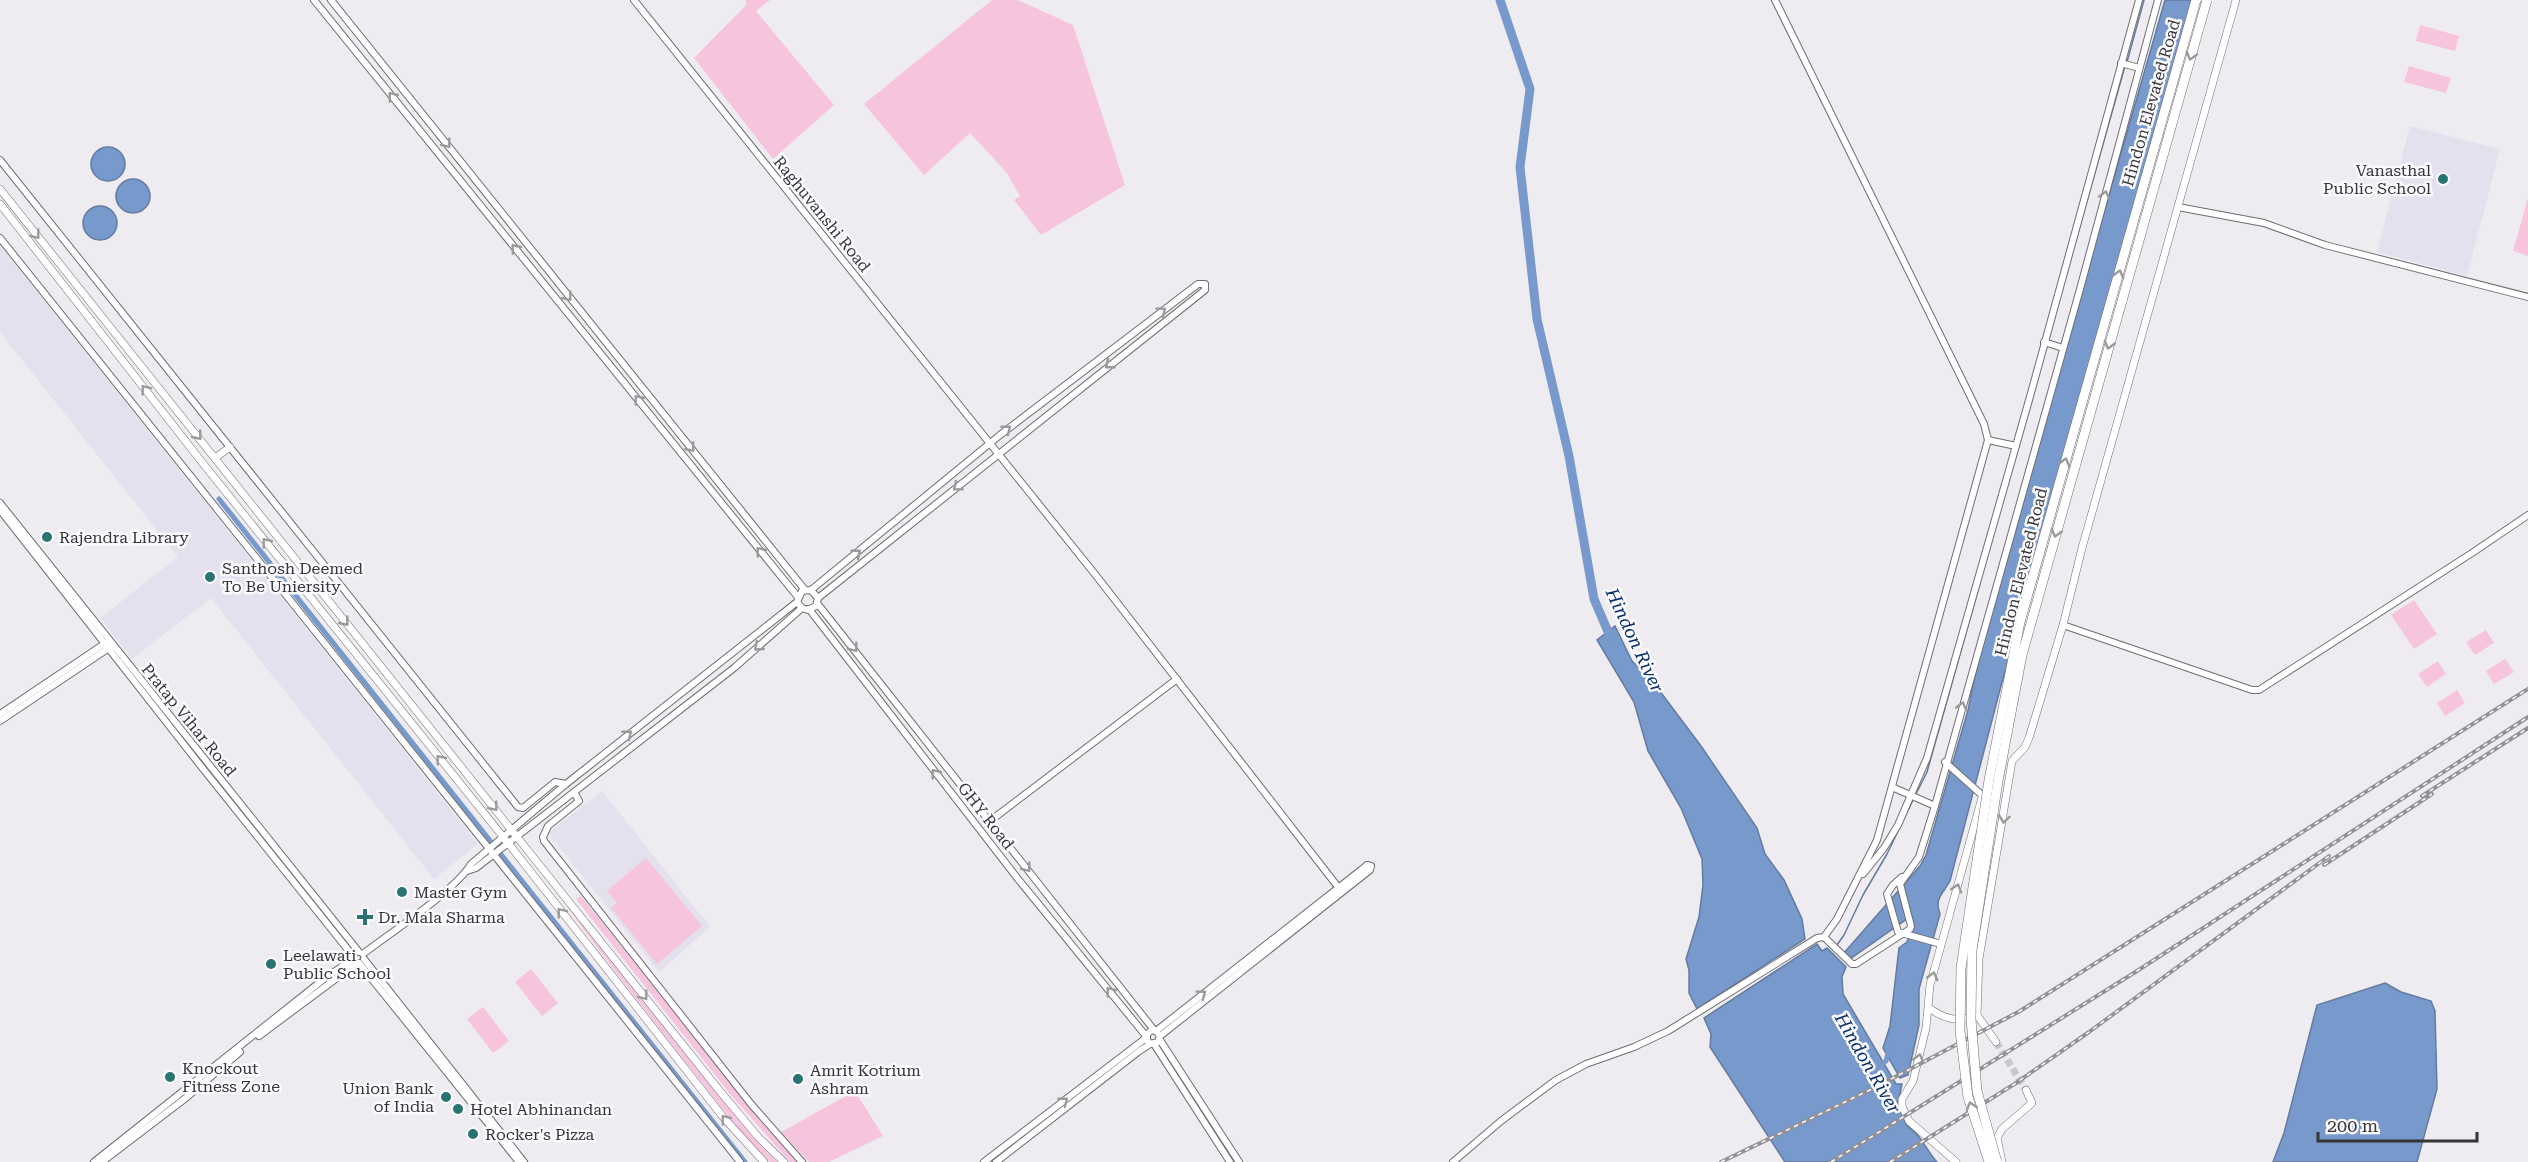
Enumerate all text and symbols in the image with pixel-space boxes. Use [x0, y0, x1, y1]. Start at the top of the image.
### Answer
street label: Hindon Elevated Road [2118, 17, 2184, 189]
one-way arrow [2185, 51, 2198, 61]
one-way arrow [388, 92, 399, 103]
one-way arrow [439, 137, 450, 148]
street label: Raghuvanshi Road [770, 152, 874, 276]
place label: Vanasthal Public School [2323, 161, 2431, 198]
marker: Vanasthal Public School [2436, 172, 2450, 186]
one-way arrow [2098, 190, 2111, 200]
one-way arrow [29, 228, 40, 239]
one-way arrow [511, 244, 522, 255]
one-way arrow [2112, 269, 2124, 280]
one-way arrow [561, 290, 572, 301]
one-way arrow [1156, 307, 1167, 318]
one-way arrow [2104, 339, 2116, 350]
one-way arrow [1105, 358, 1116, 369]
one-way arrow [141, 384, 152, 395]
one-way arrow [634, 395, 645, 406]
one-way arrow [1001, 426, 1012, 437]
one-way arrow [190, 429, 201, 440]
one-way arrow [683, 441, 694, 452]
one-way arrow [2058, 457, 2070, 468]
one-way arrow [953, 480, 964, 491]
street label: Hindon Elevated Road [1991, 486, 2051, 658]
one-way arrow [2051, 527, 2063, 538]
place label: Rajendra Library [59, 528, 189, 547]
marker: Rajendra Library [40, 530, 54, 544]
one-way arrow [262, 538, 273, 549]
one-way arrow [757, 547, 768, 558]
one-way arrow [850, 549, 861, 560]
place label: Santhosh Deemed To Be Uniersity [222, 559, 363, 596]
marker: Santhosh Deemed To Be Uniersity [203, 570, 217, 584]
water label: Hindon River [1601, 584, 1669, 696]
one-way arrow [338, 615, 349, 626]
one-way arrow [754, 640, 765, 651]
one-way arrow [847, 642, 858, 653]
street label: Pratap Vihar Road [138, 660, 240, 780]
one-way arrow [1955, 701, 1967, 712]
one-way arrow [621, 731, 632, 742]
one-way arrow [437, 755, 448, 766]
one-way arrow [932, 768, 943, 779]
street label: GHY Road [954, 779, 1018, 853]
one-way arrow [486, 800, 497, 811]
one-way arrow [1998, 814, 2010, 823]
one-way arrow [1019, 861, 1030, 872]
place label: Master Gym [414, 883, 508, 902]
one-way arrow [1950, 883, 1962, 894]
marker: Master Gym [395, 885, 409, 899]
marker: Dr. Mala Sharma [356, 908, 374, 926]
place label: Dr. Mala Sharma [378, 908, 505, 927]
one-way arrow [558, 908, 569, 919]
place label: Leelawati Public School [283, 946, 391, 983]
marker: Leelawati Public School [264, 957, 278, 971]
one-way arrow [1925, 971, 1938, 981]
one-way arrow [1106, 986, 1117, 997]
one-way arrow [637, 989, 648, 1000]
one-way arrow [1195, 991, 1206, 1002]
water label: Hindon River [1830, 1008, 1905, 1117]
one-way arrow [1911, 1053, 1924, 1063]
place label: Knockout Fitness Zone [182, 1059, 280, 1096]
place label: Amrit Kotrium Ashram [810, 1061, 921, 1098]
marker: Knockout Fitness Zone [163, 1070, 177, 1084]
marker: Amrit Kotrium Ashram [791, 1072, 805, 1086]
place label: Union Bank of India [342, 1079, 434, 1116]
marker: Union Bank of India [439, 1090, 453, 1104]
one-way arrow [1057, 1097, 1068, 1108]
place label: Hotel Abhinandan [470, 1100, 612, 1119]
one-way arrow [1966, 1101, 1978, 1112]
marker: Hotel Abhinandan [451, 1102, 465, 1116]
scale bar [2318, 1105, 2477, 1143]
one-way arrow [721, 1115, 732, 1126]
text: 200 m [2327, 1115, 2378, 1136]
place label: Rocker's Pizza [485, 1125, 594, 1144]
marker: Rocker's Pizza [466, 1127, 480, 1141]

